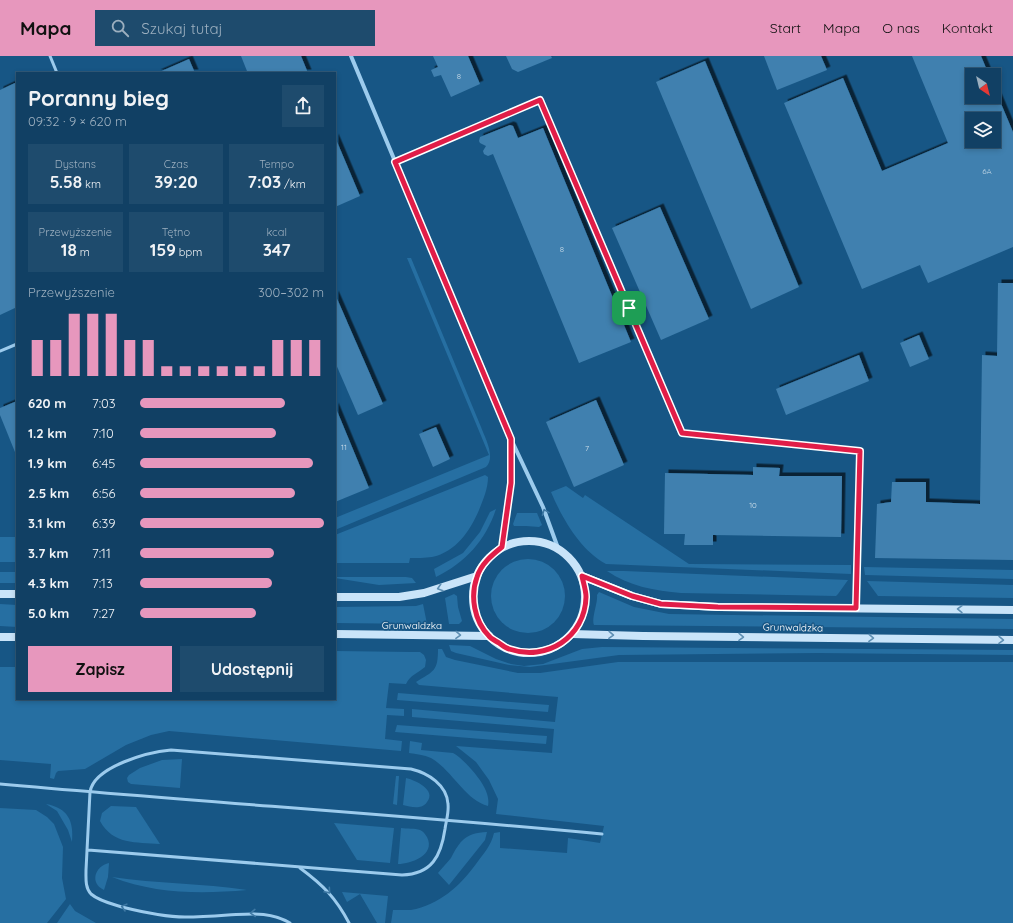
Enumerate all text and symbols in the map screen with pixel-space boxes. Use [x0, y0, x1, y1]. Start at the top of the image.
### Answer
search box [95, 10, 375, 46]
text: Mapa [20, 16, 71, 40]
icon: search [109, 17, 131, 39]
text: Szukaj tutaj [141, 19, 223, 38]
text: Start [770, 19, 801, 37]
text: Mapa [823, 19, 860, 37]
text: O nas [882, 19, 920, 37]
text: Kontakt [942, 19, 993, 37]
north arrow [965, 68, 1001, 104]
map controls [965, 68, 1001, 148]
house number: 8 [457, 71, 461, 81]
text: Poranny bieg [28, 84, 169, 112]
button: share [282, 85, 324, 127]
button: layers [965, 112, 1001, 148]
text: 09:32 · 9 × 620 m [28, 113, 127, 129]
text: Dystans [55, 157, 96, 171]
text: Czas [164, 157, 188, 171]
text: Tempo [259, 157, 294, 171]
house number: 6A [982, 166, 992, 176]
text: 5.58 [50, 171, 82, 192]
text: 39:20 [154, 171, 198, 192]
text: 7:03 [248, 171, 281, 192]
text: km [82, 177, 101, 191]
text: /km [281, 177, 306, 191]
text: Przewyższenie [39, 225, 112, 239]
text: Tętno [162, 225, 190, 239]
text: kcal [266, 225, 287, 239]
text: 18 [61, 239, 77, 260]
text: 159 [150, 239, 176, 260]
text: 347 [263, 239, 291, 260]
house number: 8 [560, 244, 564, 254]
text: m [77, 245, 90, 259]
text: bpm [176, 245, 202, 259]
text: Przewyższenie [28, 284, 115, 300]
text: 300–302 m [258, 284, 324, 300]
pin [612, 291, 646, 325]
icon: arrive [618, 297, 640, 319]
text: 620 m [28, 395, 66, 411]
text: 7:03 [92, 395, 116, 411]
text: 1.2 km [28, 425, 67, 441]
text: 7:10 [92, 425, 114, 441]
house number: 11 [341, 442, 347, 452]
house number: 7 [585, 443, 589, 453]
text: 1.9 km [28, 455, 67, 471]
text: 6:45 [92, 455, 115, 471]
text: 2.5 km [28, 485, 69, 501]
text: 6:56 [92, 485, 116, 501]
house number: 10 [749, 500, 757, 510]
one-way arrow [541, 508, 549, 515]
text: 3.1 km [28, 515, 66, 531]
text: 6:39 [92, 515, 116, 531]
text: 3.7 km [28, 545, 68, 561]
text: 7:11 [92, 545, 111, 561]
text: 4.3 km [28, 575, 69, 591]
text: 7:13 [92, 575, 113, 591]
one-way arrow [437, 583, 444, 592]
text: 5.0 km [28, 605, 69, 621]
text: 7:27 [92, 605, 115, 621]
one-way arrow [957, 605, 963, 613]
street label: Grunwaldzka [382, 619, 442, 632]
street label: Grunwaldzka [763, 620, 823, 635]
one-way arrow [455, 631, 461, 639]
one-way arrow [608, 631, 614, 639]
one-way arrow [738, 633, 744, 641]
one-way arrow [868, 634, 874, 642]
one-way arrow [998, 635, 1004, 644]
button: Zapisz [28, 646, 172, 692]
button: Udostępnij [180, 646, 324, 692]
one-way arrow [323, 887, 330, 894]
one-way arrow [121, 904, 128, 912]
one-way arrow [250, 909, 256, 918]

